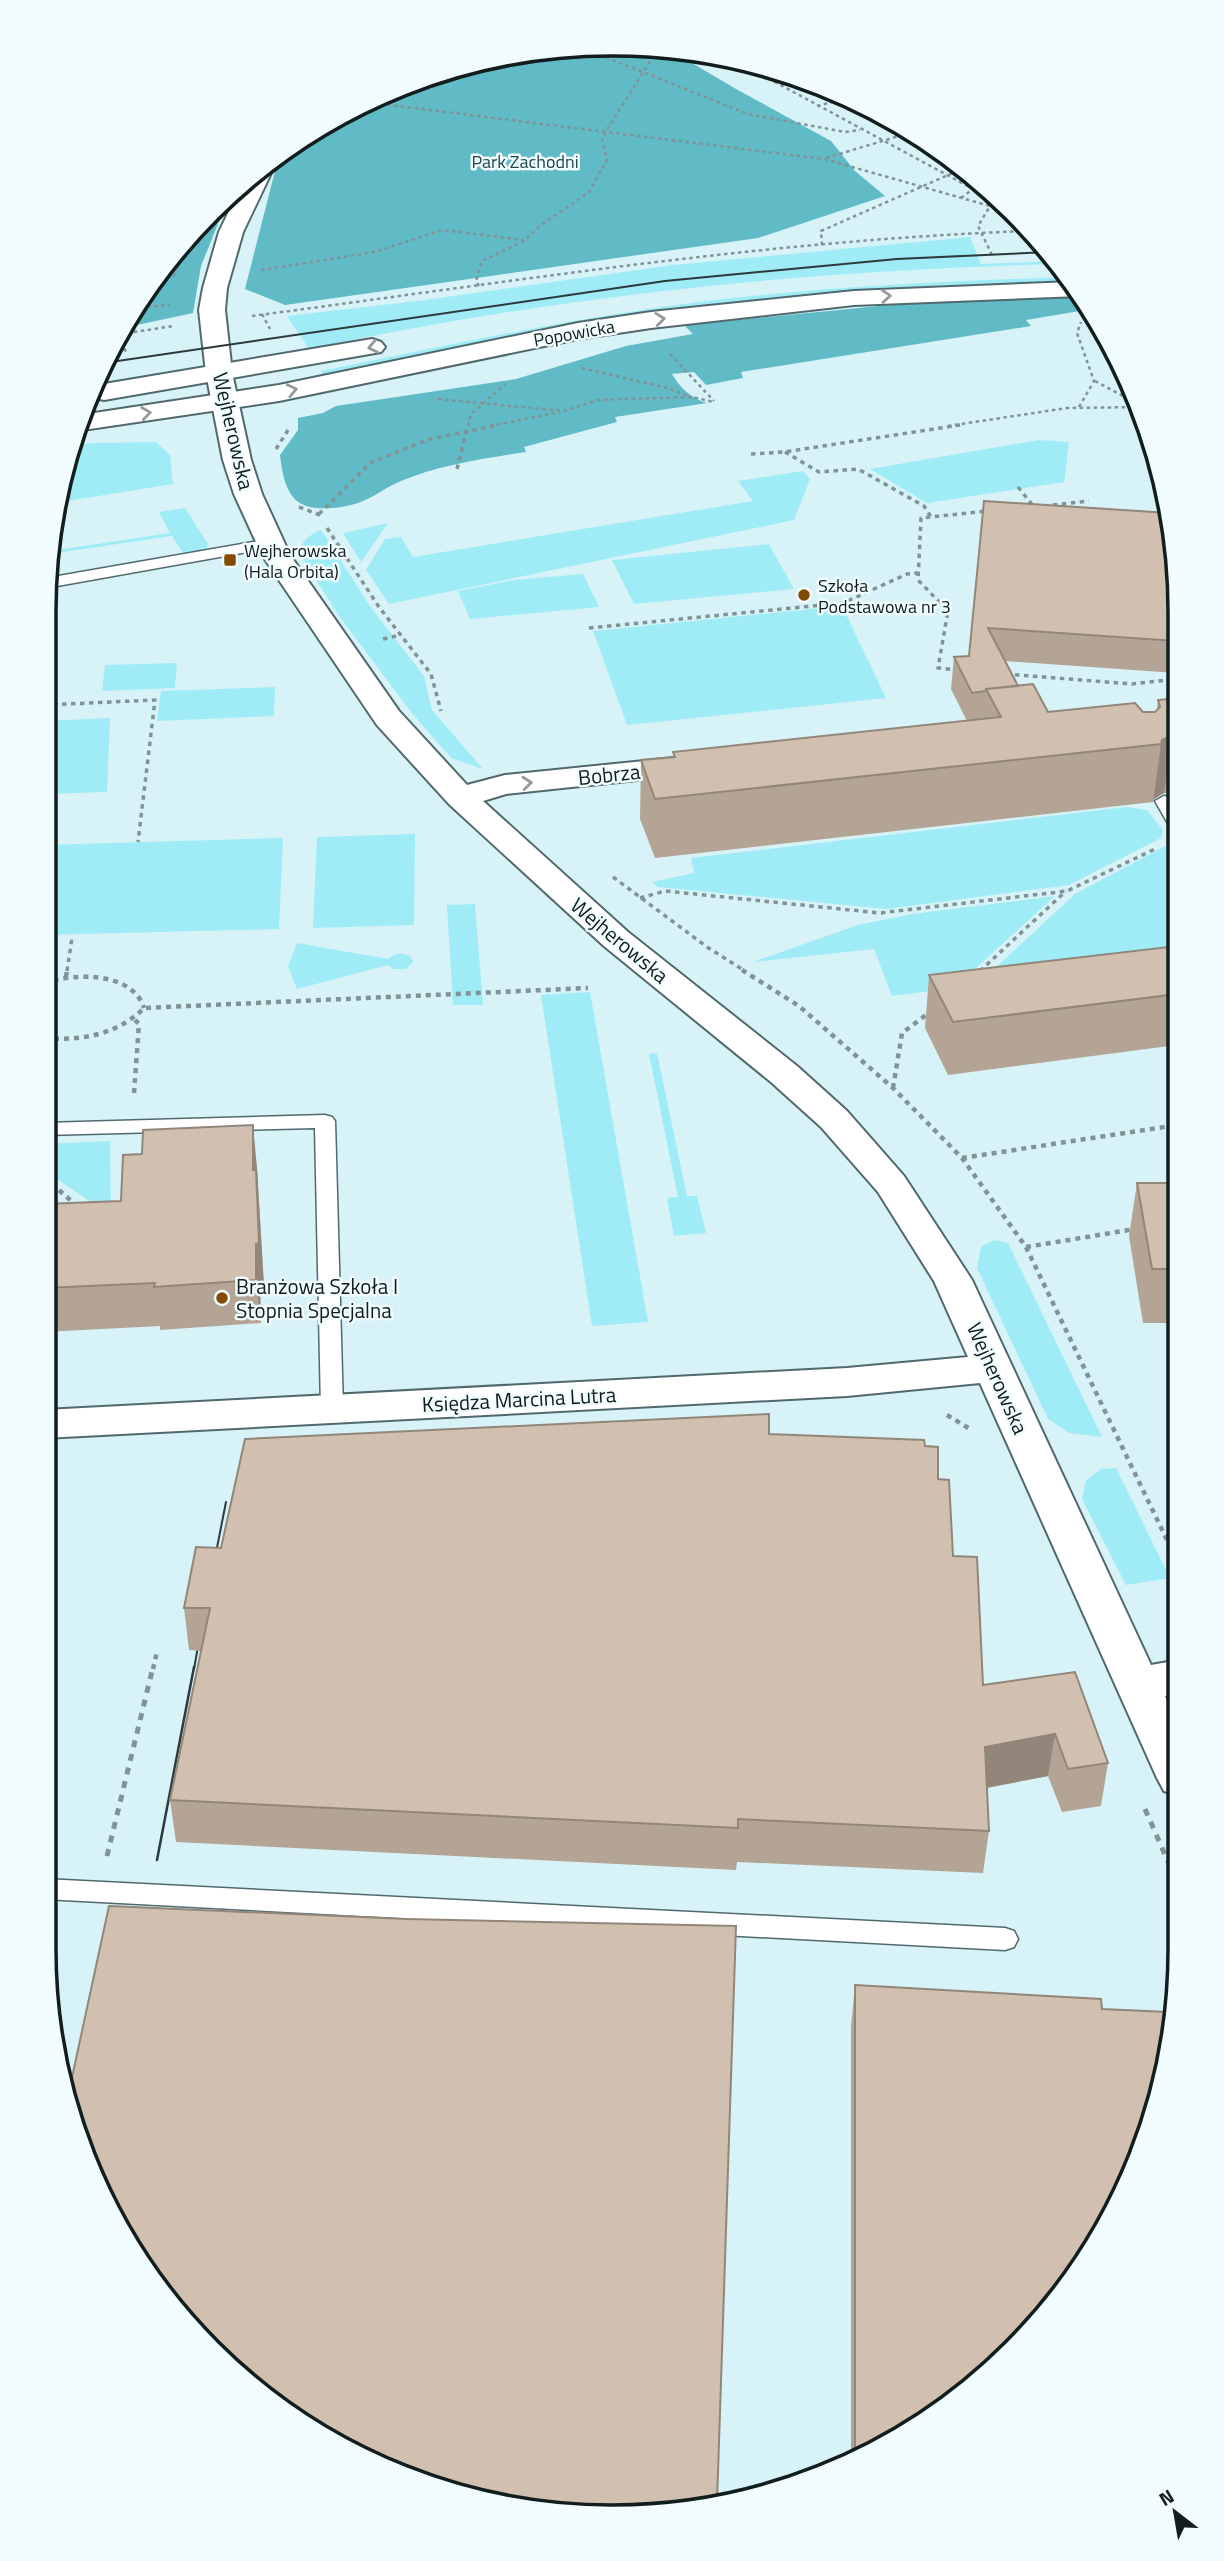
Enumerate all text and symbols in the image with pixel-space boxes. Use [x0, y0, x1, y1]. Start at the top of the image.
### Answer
park label: Park Zachodni [471, 148, 579, 175]
one-way arrow [881, 289, 892, 304]
one-way arrow [654, 312, 665, 327]
street label: Popowicka [531, 313, 617, 353]
one-way arrow [367, 338, 379, 353]
street label: Wejherowska [205, 369, 263, 493]
one-way arrow [286, 384, 298, 399]
one-way arrow [140, 406, 152, 421]
place label: Wejherowska (Hala Orbita) [244, 537, 346, 585]
marker: Wejherowska (Hala Orbita) [222, 552, 238, 568]
place label: Szkoła Podstawowa nr 3 [818, 572, 951, 620]
marker: Szkoła Podstawowa nr 3 [796, 587, 812, 603]
street label: Bobrza [576, 755, 642, 793]
one-way arrow [521, 775, 533, 790]
street label: Wejherowska [564, 889, 676, 991]
place label: Branżowa Szkoła I Stopnia Specjalna [236, 1270, 398, 1326]
marker: Branżowa Szkoła I Stopnia Specjalna [214, 1290, 230, 1306]
street label: Wejherowska [959, 1317, 1037, 1440]
street label: Księdza Marcina Lutra [421, 1378, 617, 1420]
north arrow [1140, 2477, 1210, 2547]
text: N [1153, 2481, 1179, 2513]

